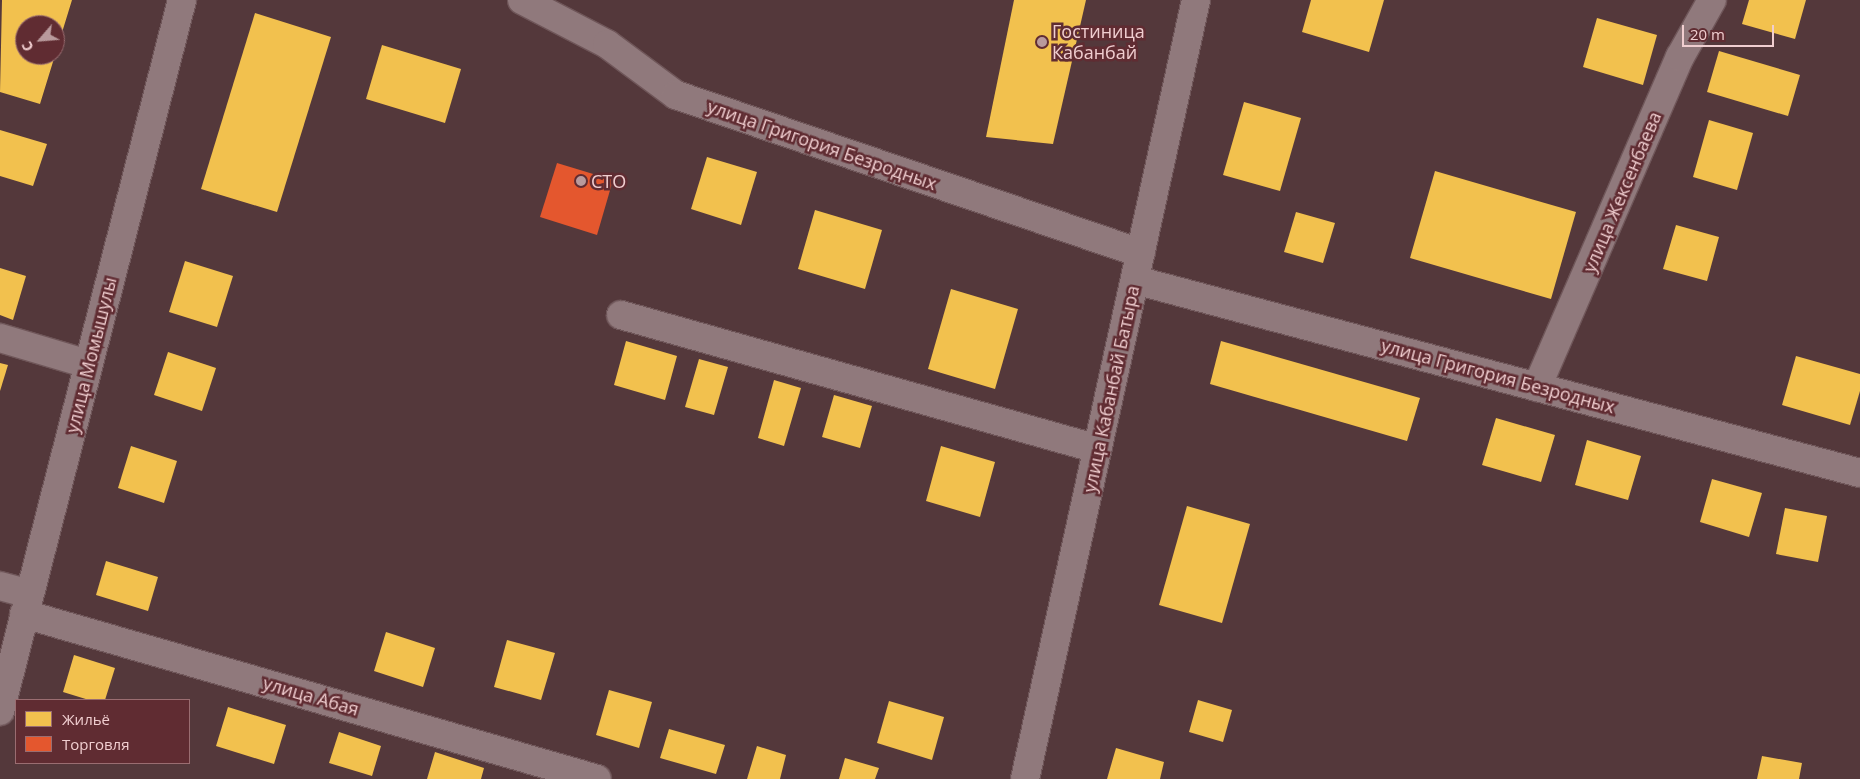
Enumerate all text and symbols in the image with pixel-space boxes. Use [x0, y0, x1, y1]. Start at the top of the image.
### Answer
north arrow [15, 15, 65, 65]
scale bar [1685, 15, 1778, 47]
place label: Гостиница Кабанбай [1052, 21, 1145, 64]
text: 20 m [1690, 24, 1725, 44]
marker: Гостиница Кабанбай [1036, 36, 1048, 48]
text: С [17, 38, 38, 55]
street label: улица Григория Безродных [705, 96, 939, 194]
street label: улица Жексенбаева [1578, 108, 1666, 276]
place label: СТО [591, 170, 626, 192]
marker: СТО [575, 175, 587, 187]
street label: улица Момышулы [61, 275, 121, 435]
street label: улица Кабанбай Батыра [1079, 284, 1143, 494]
street label: улица Григория Безродных [1379, 334, 1617, 418]
street label: улица Абая [261, 672, 361, 720]
legend [15, 699, 190, 764]
text: Жильё [62, 709, 110, 729]
text: Торговля [62, 734, 129, 754]

